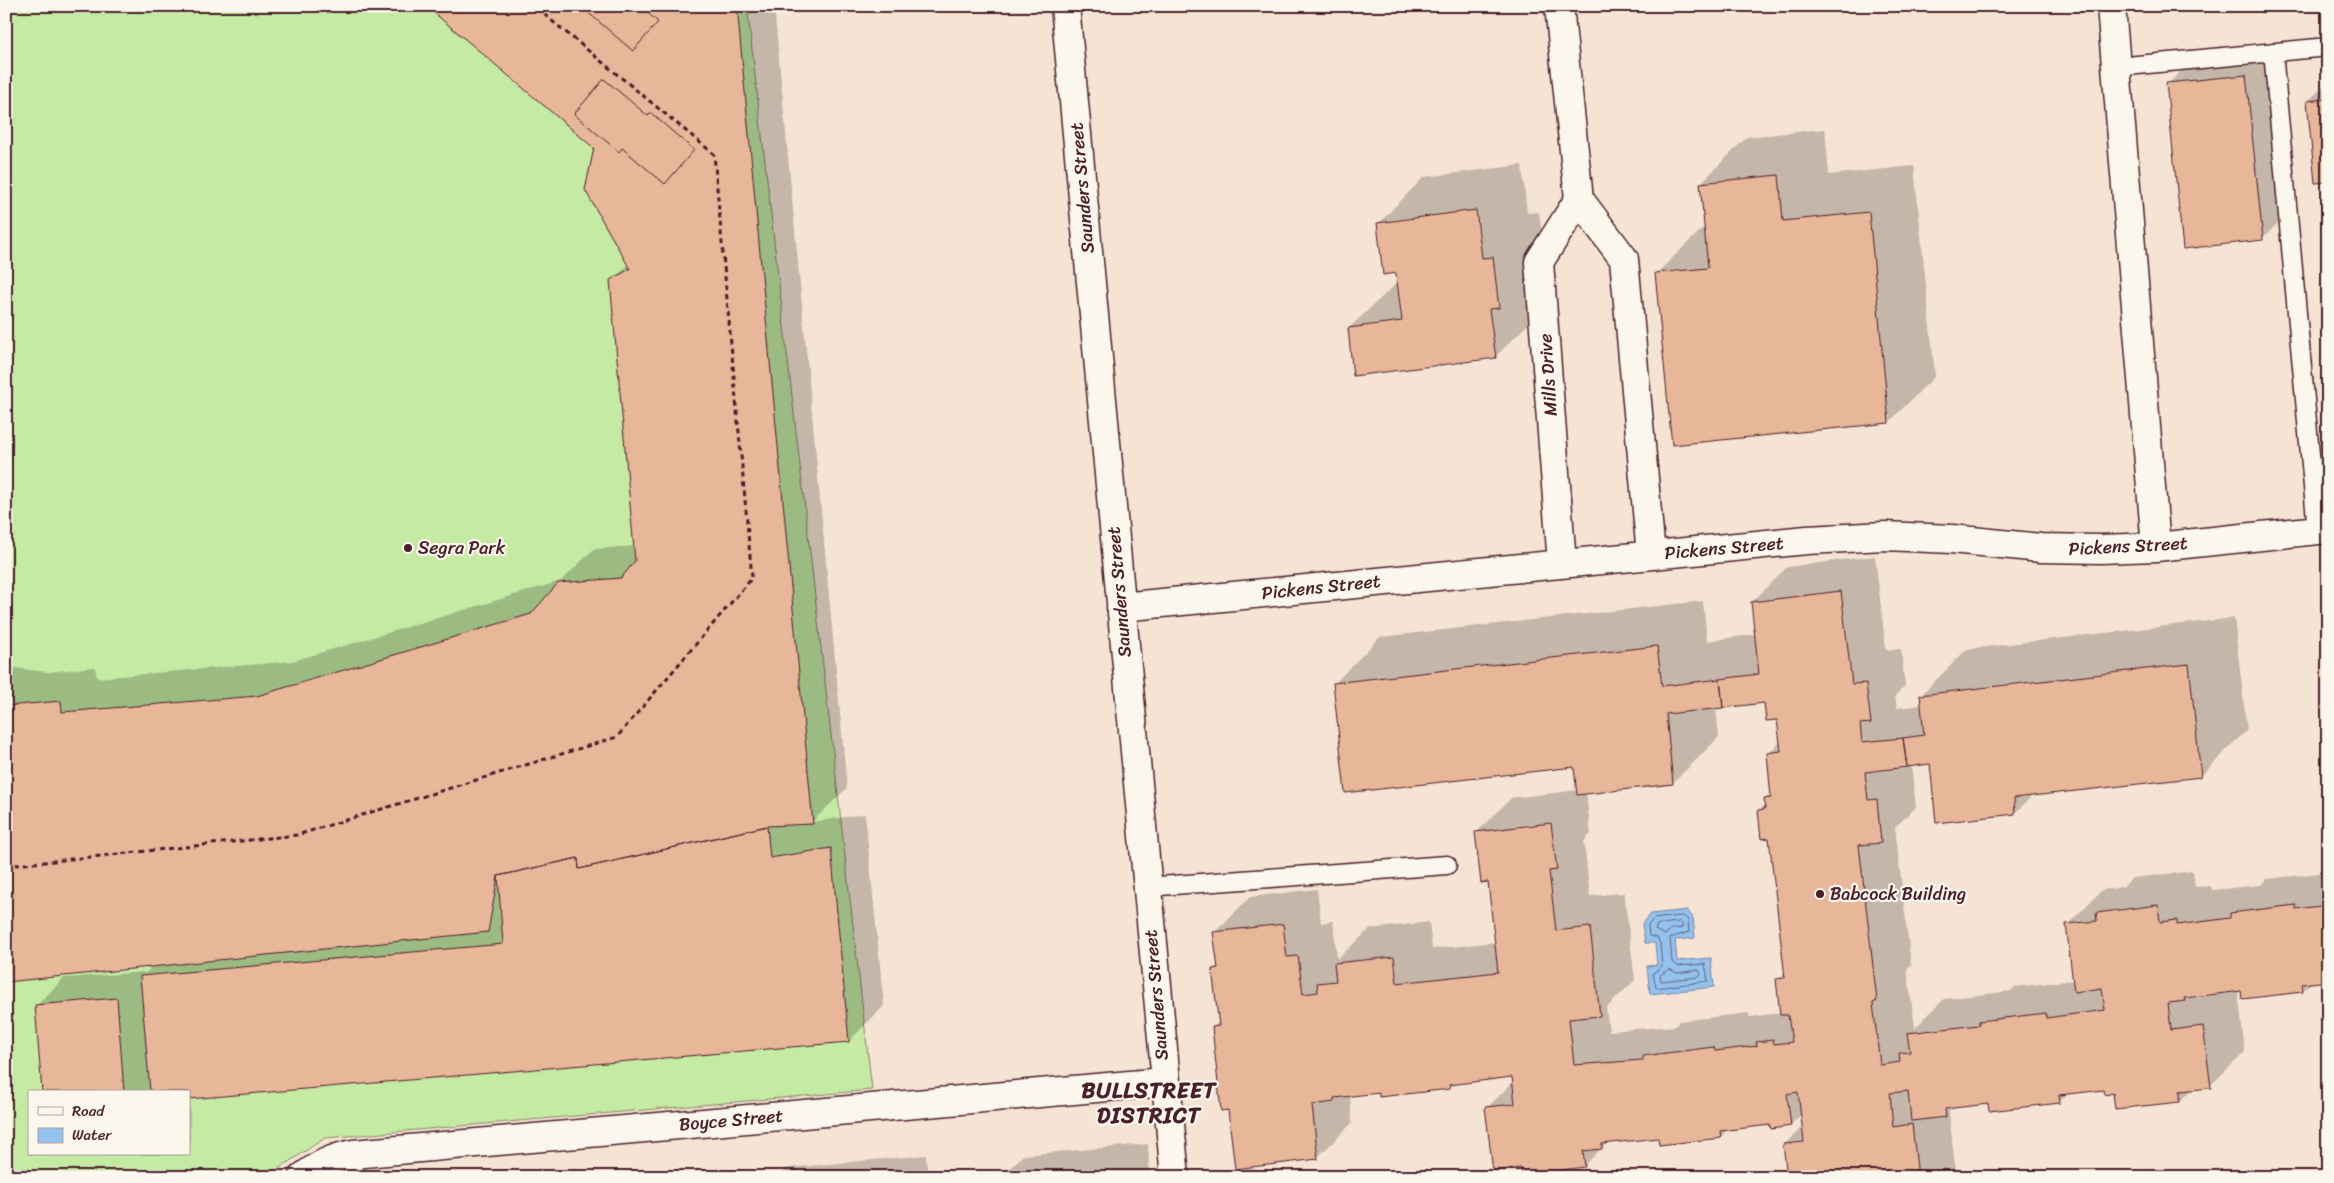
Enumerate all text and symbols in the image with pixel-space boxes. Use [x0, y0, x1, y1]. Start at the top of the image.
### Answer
street label: Saunders Street [1060, 121, 1104, 255]
street label: Mills Drive [1529, 333, 1567, 417]
street label: Saunders Street [1097, 525, 1141, 659]
street label: Pickens Street [1663, 527, 1785, 569]
street label: Pickens Street [2068, 527, 2189, 565]
place label: Segra Park [418, 532, 506, 564]
marker: Segra Park [402, 542, 414, 554]
street label: Pickens Street [1260, 565, 1382, 609]
place label: Babcock Building [1830, 878, 1966, 910]
marker: Babcock Building [1814, 888, 1826, 900]
street label: Saunders Street [1134, 928, 1178, 1062]
district label: BULLSTREET DISTRICT [1082, 1071, 1217, 1135]
legend [28, 1090, 190, 1156]
text: Road [72, 1098, 105, 1124]
street label: Boyce Street [678, 1099, 785, 1140]
text: Water [72, 1122, 112, 1148]

